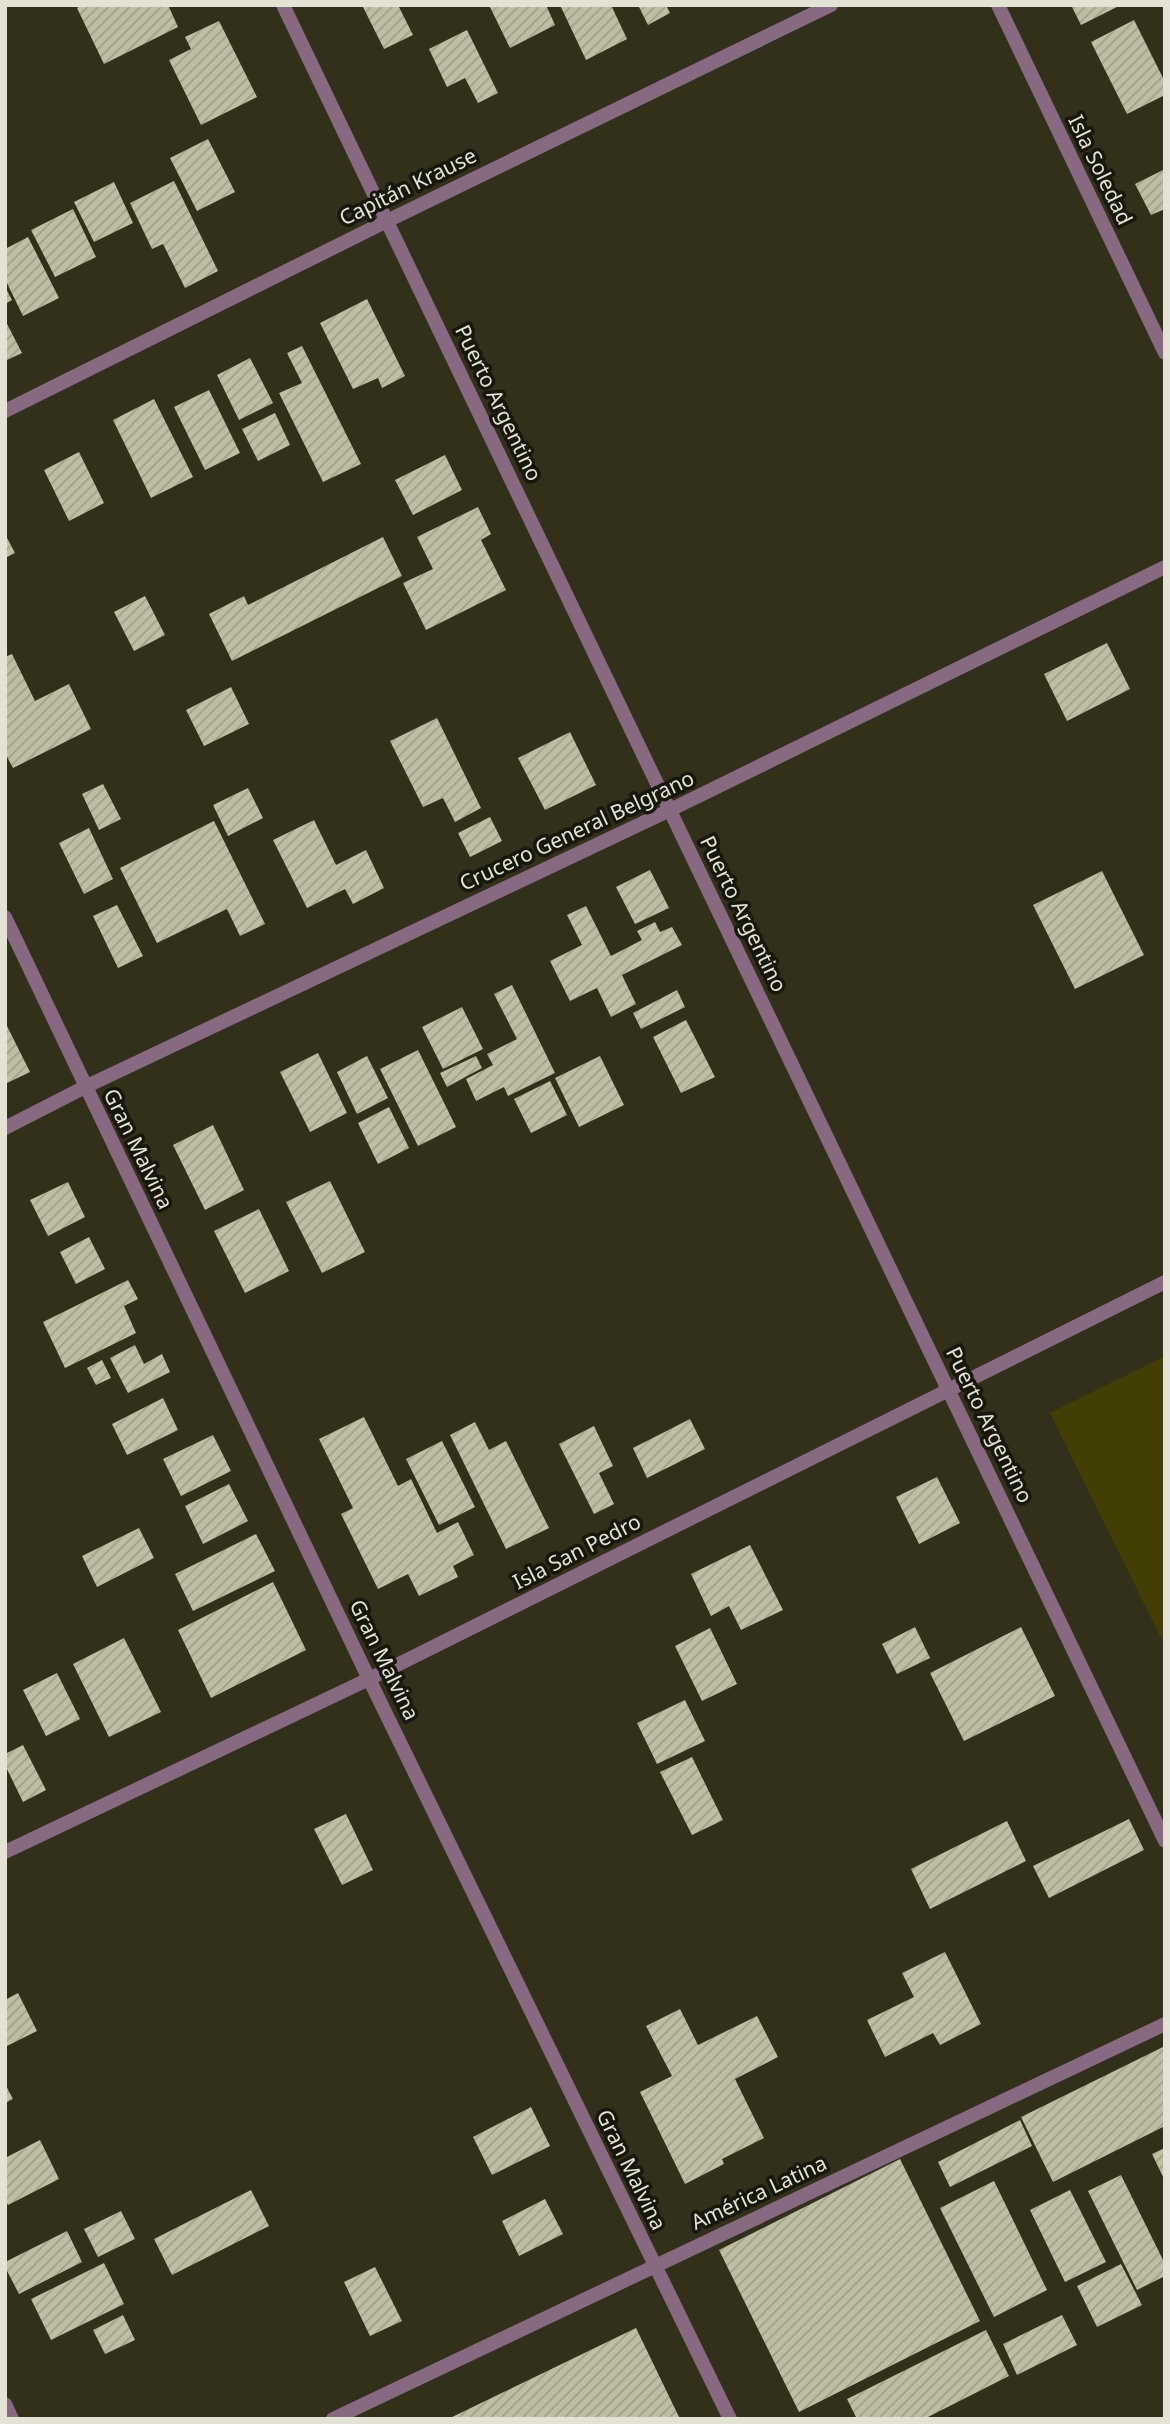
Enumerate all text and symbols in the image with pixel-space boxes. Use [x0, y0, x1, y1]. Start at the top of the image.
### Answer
street label: Isla Soledad [1062, 110, 1140, 229]
street label: Capitán Krause [334, 141, 481, 231]
street label: Puerto Argentino [449, 320, 549, 485]
street label: Crucero General Belgrano [455, 763, 698, 897]
street label: Puerto Argentino [694, 831, 794, 996]
street label: Gran Malvina [98, 1084, 180, 1214]
street label: Puerto Argentino [940, 1342, 1040, 1507]
street label: Isla San Pedro [508, 1507, 645, 1595]
street label: Gran Malvina [344, 1595, 426, 1725]
street label: Gran Malvina [591, 2105, 673, 2235]
street label: América Latina [686, 2148, 831, 2236]

